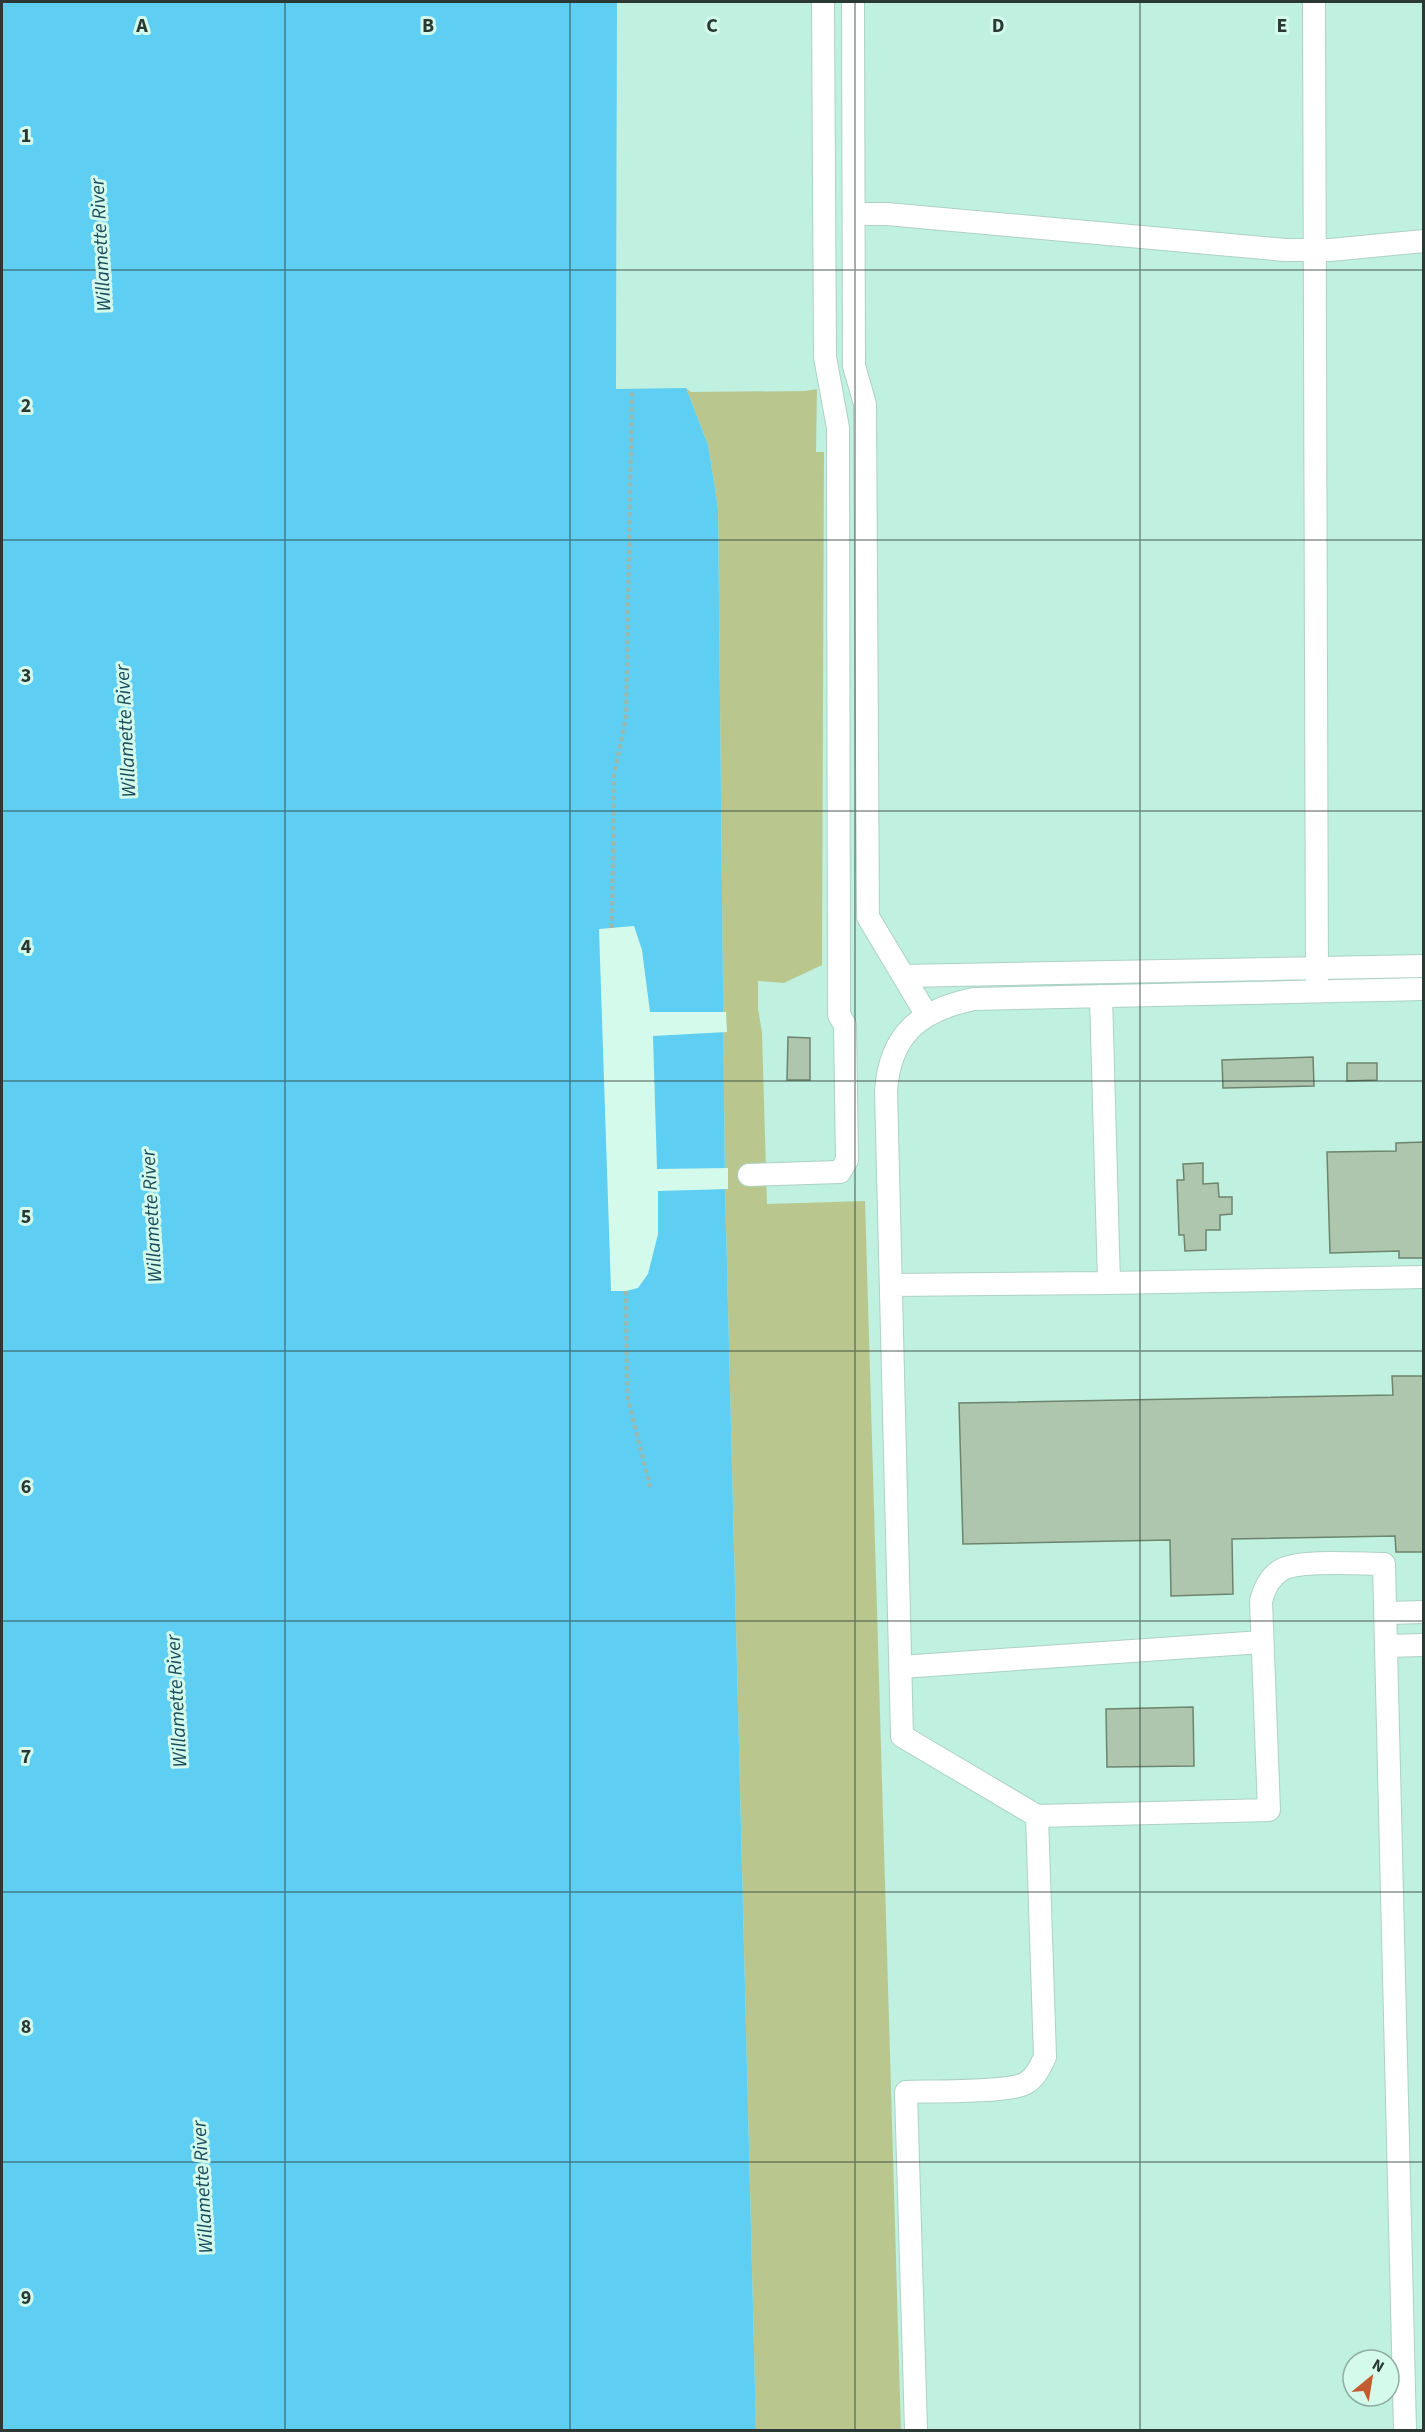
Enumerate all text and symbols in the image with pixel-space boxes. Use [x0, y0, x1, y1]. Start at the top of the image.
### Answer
text: A [135, 12, 148, 40]
text: B [422, 12, 434, 40]
text: C [706, 12, 718, 40]
text: D [992, 12, 1004, 40]
text: E [1277, 12, 1287, 40]
text: 1 [21, 122, 31, 150]
water label: Willamette River [83, 177, 118, 312]
text: 2 [21, 392, 31, 420]
text: 3 [21, 662, 31, 690]
water label: Willamette River [108, 663, 143, 798]
text: 4 [21, 933, 32, 961]
water label: Willamette River [134, 1148, 169, 1283]
text: 5 [21, 1203, 31, 1231]
text: 6 [21, 1473, 31, 1501]
water label: Willamette River [159, 1633, 194, 1768]
text: 7 [21, 1743, 31, 1771]
text: 8 [21, 2013, 31, 2041]
water label: Willamette River [185, 2119, 220, 2254]
text: 9 [21, 2284, 31, 2312]
north arrow [1341, 2348, 1401, 2408]
text: N [1368, 2354, 1388, 2378]

